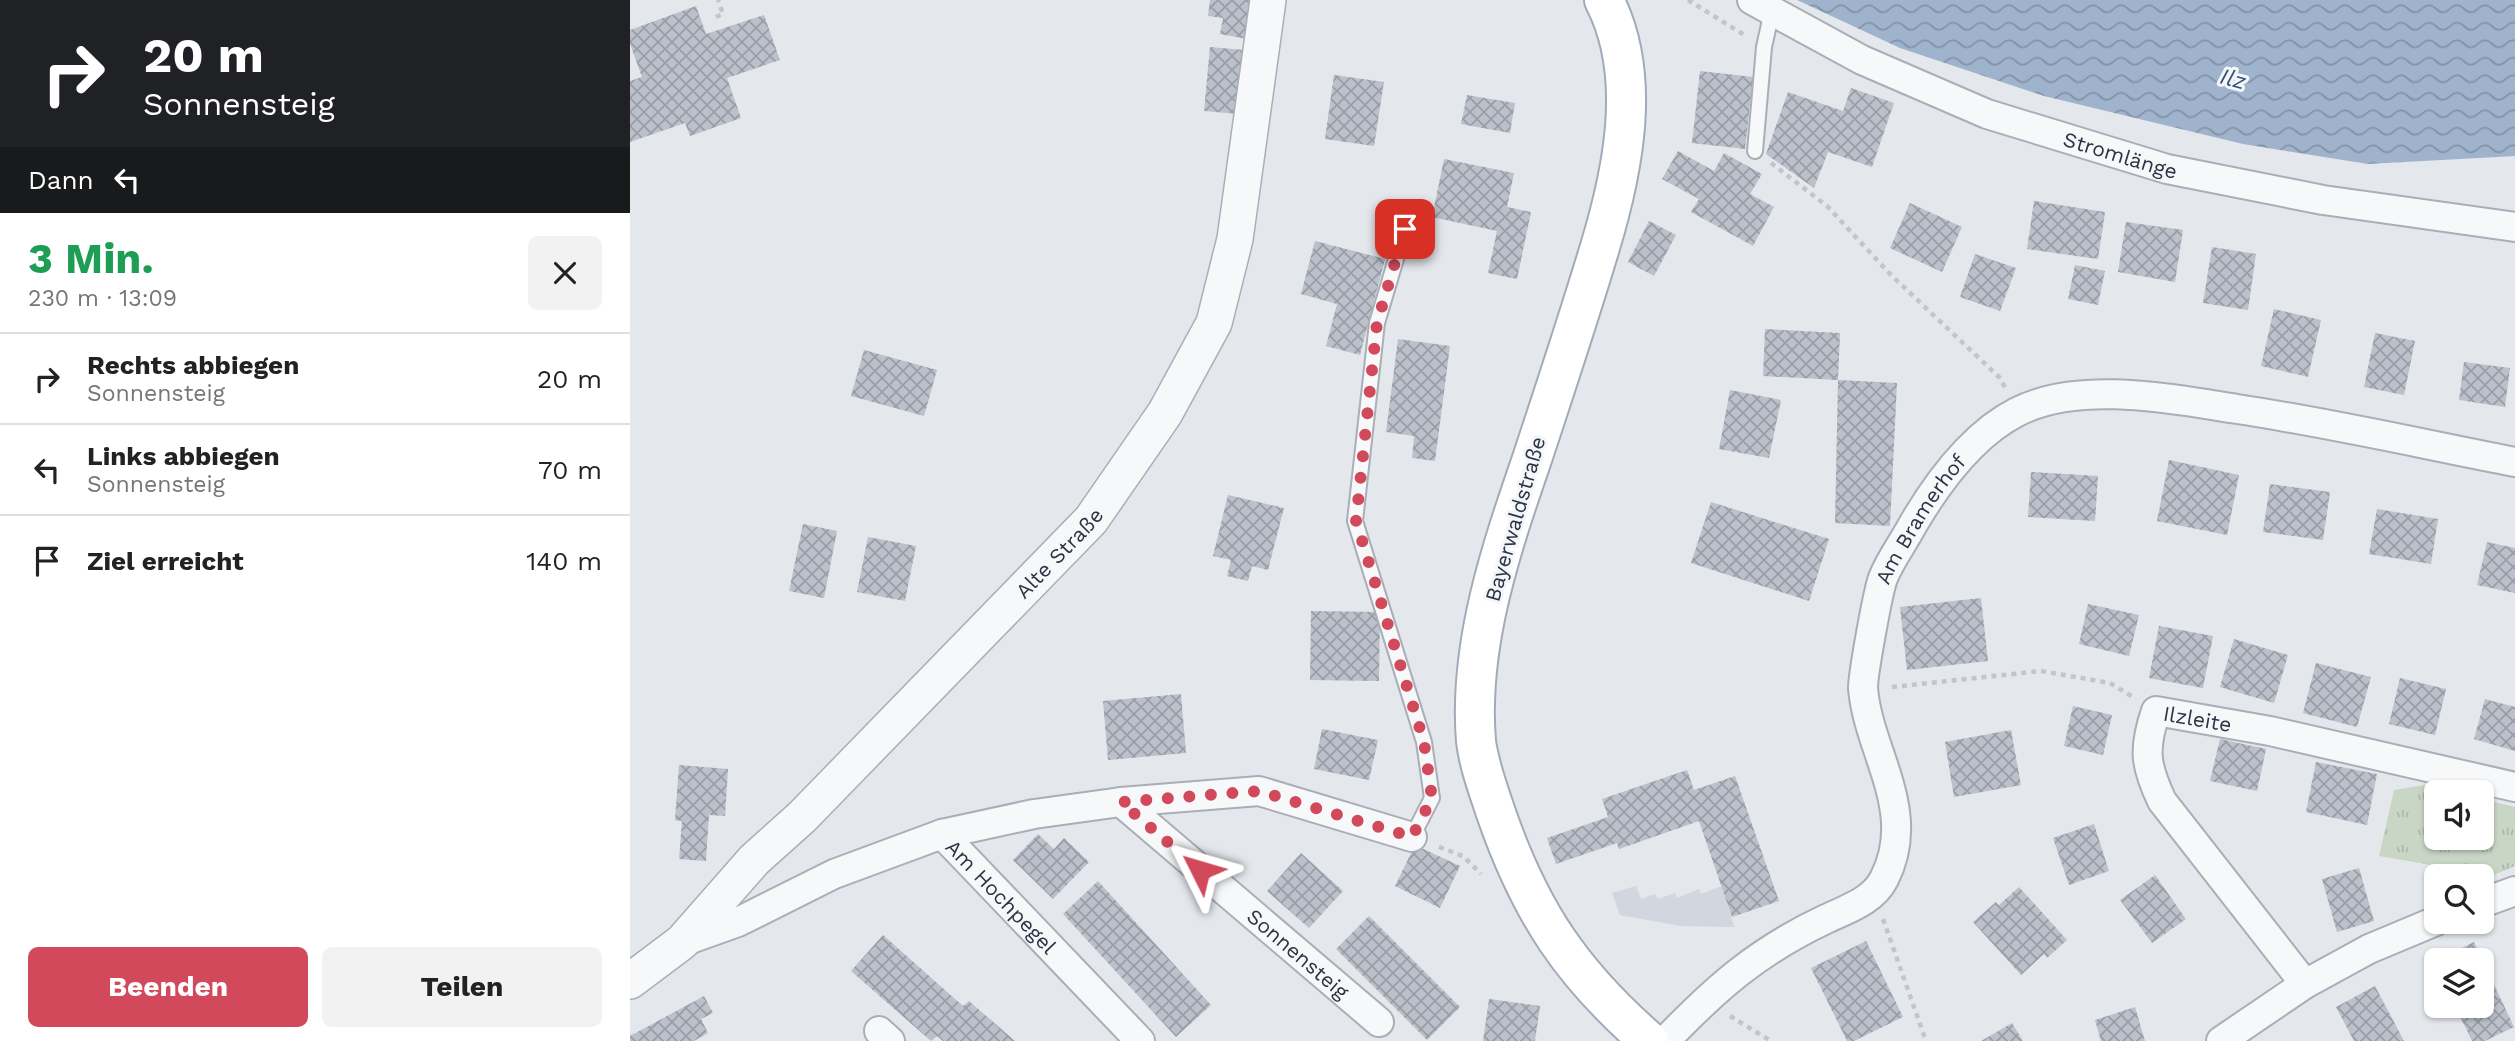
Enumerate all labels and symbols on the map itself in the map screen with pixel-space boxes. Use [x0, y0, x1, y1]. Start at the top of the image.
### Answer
water label: Ilz [2217, 63, 2249, 95]
street label: Stromlänge [2060, 126, 2179, 183]
pin [1375, 199, 1435, 259]
street label: Bayerwaldstraße [1479, 434, 1551, 604]
street label: Am Bramerhof [1869, 449, 1970, 588]
street label: Alte Straße [1010, 503, 1108, 603]
street label: Ilzleite [2162, 700, 2234, 737]
position arrow [1163, 833, 1237, 907]
street label: Am Hochpegel [941, 834, 1062, 959]
street label: Sonnensteig [1242, 903, 1355, 1004]

